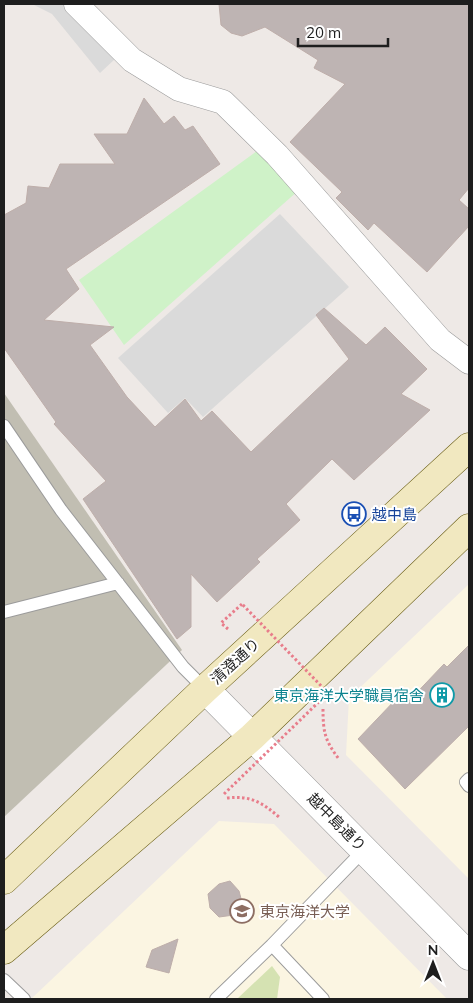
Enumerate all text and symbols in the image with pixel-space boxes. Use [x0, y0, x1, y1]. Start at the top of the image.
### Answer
scale bar [298, 15, 388, 47]
text: 20 m [306, 23, 341, 42]
bus stop icon: 越中島 [341, 501, 367, 527]
place label: 越中島 [371, 505, 417, 524]
street label: 清澄通り [206, 634, 264, 688]
building icon: 東京海洋大学職員宿舎 [429, 682, 455, 708]
place label: 東京海洋大学職員宿舎 [274, 686, 424, 705]
street label: 越中島通り [303, 788, 370, 855]
school or university icon: 東京海洋大学 [229, 898, 255, 924]
place label: 東京海洋大学 [260, 902, 350, 921]
north arrow [408, 938, 458, 988]
text: N [428, 941, 438, 959]

